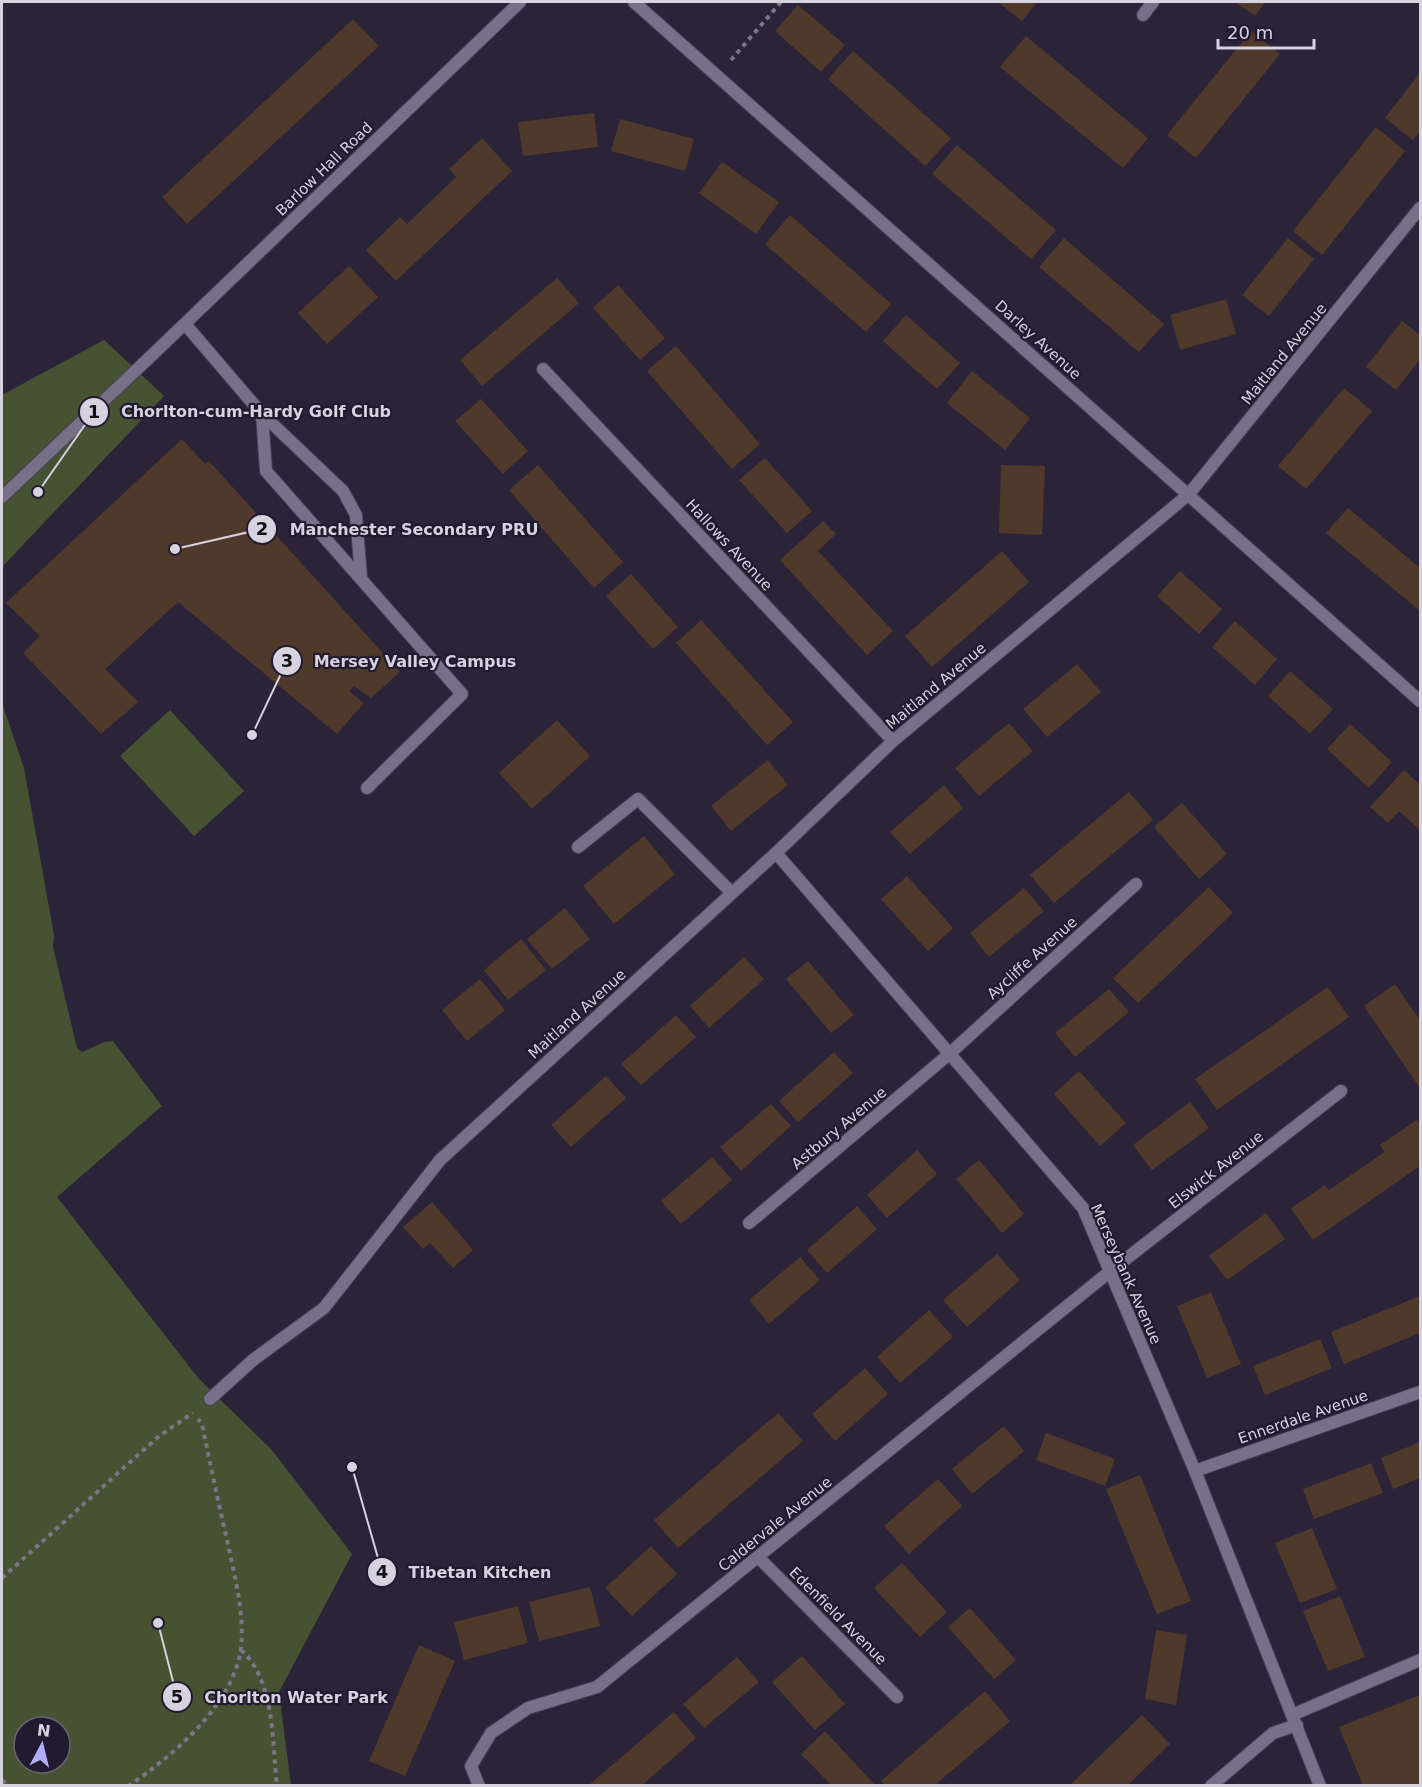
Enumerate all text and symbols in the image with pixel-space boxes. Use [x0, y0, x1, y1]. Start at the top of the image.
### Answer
scale bar [1218, 12, 1314, 50]
text: 20 m [1227, 22, 1273, 43]
street label: Barlow Hall Road [272, 118, 376, 220]
street label: Darley Avenue [991, 297, 1085, 383]
street label: Maitland Avenue [1238, 300, 1330, 408]
callout: Chorlton-cum-Hardy Golf Club [79, 395, 403, 429]
text: 1 [88, 401, 100, 422]
text: Chorlton-cum-Hardy Golf Club [121, 402, 391, 421]
street label: Hallows Avenue [682, 496, 776, 594]
callout: Manchester Secondary PRU [247, 512, 550, 546]
text: 2 [256, 518, 268, 539]
text: Manchester Secondary PRU [290, 520, 538, 539]
street label: Maitland Avenue [882, 639, 990, 733]
callout: Mersey Valley Campus [272, 644, 528, 678]
text: 3 [281, 650, 293, 671]
text: Mersey Valley Campus [314, 652, 516, 671]
street label: Aycliffe Avenue [983, 913, 1081, 1003]
street label: Maitland Avenue [525, 965, 629, 1063]
street label: Astbury Avenue [788, 1083, 890, 1173]
street label: Elswick Avenue [1165, 1127, 1267, 1213]
street label: Merseybank Avenue [1087, 1201, 1165, 1347]
street label: Ennerdale Avenue [1236, 1386, 1370, 1448]
street label: Caldervale Avenue [715, 1473, 835, 1575]
callout: Tibetan Kitchen [367, 1555, 564, 1589]
text: 4 [376, 1561, 388, 1582]
text: Tibetan Kitchen [409, 1563, 551, 1582]
street label: Edenfield Avenue [785, 1563, 891, 1669]
callout: Chorlton Water Park [162, 1680, 399, 1714]
text: 5 [171, 1686, 183, 1707]
text: Chorlton Water Park [204, 1688, 388, 1707]
north arrow [12, 1715, 72, 1775]
text: N [36, 1720, 52, 1741]

